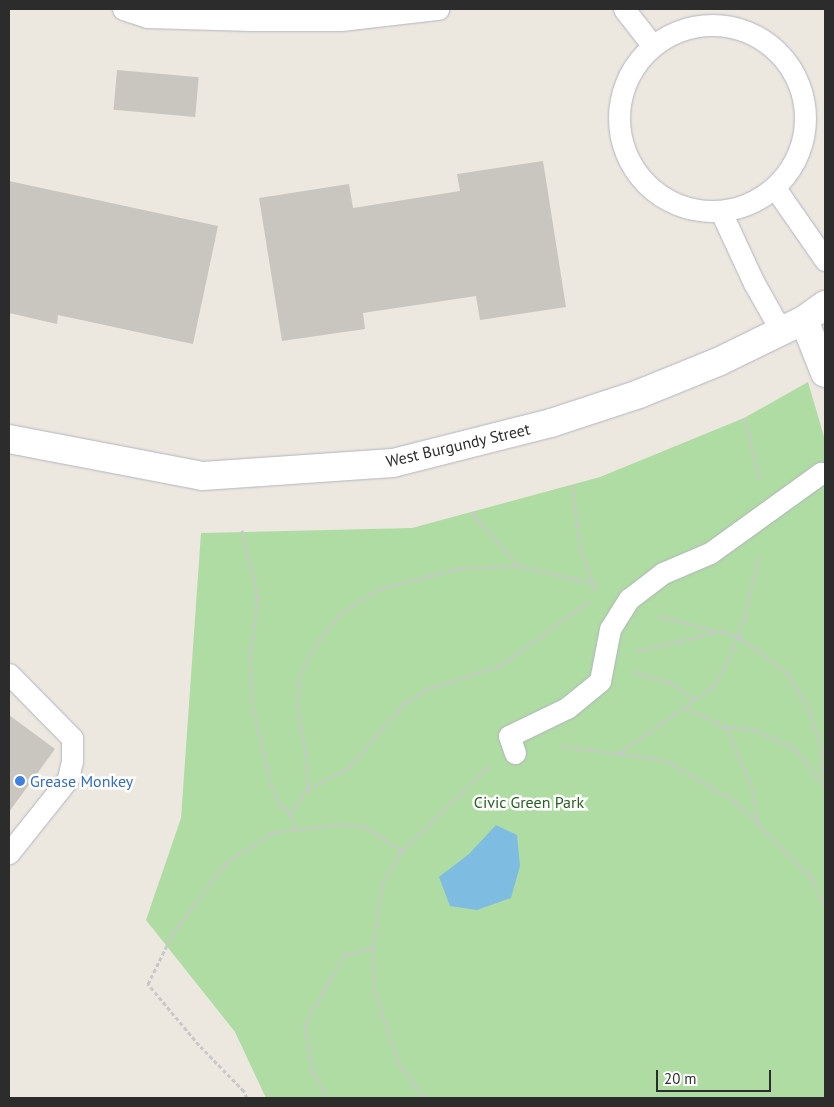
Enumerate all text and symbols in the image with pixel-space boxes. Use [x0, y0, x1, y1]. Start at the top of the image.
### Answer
street label: West Burgundy Street [384, 419, 532, 471]
place label: Grease Monkey [30, 771, 133, 791]
marker: Grease Monkey [14, 775, 26, 787]
park label: Civic Green Park [474, 792, 584, 812]
scale bar [659, 1060, 774, 1092]
text: 20 m [664, 1069, 697, 1088]

